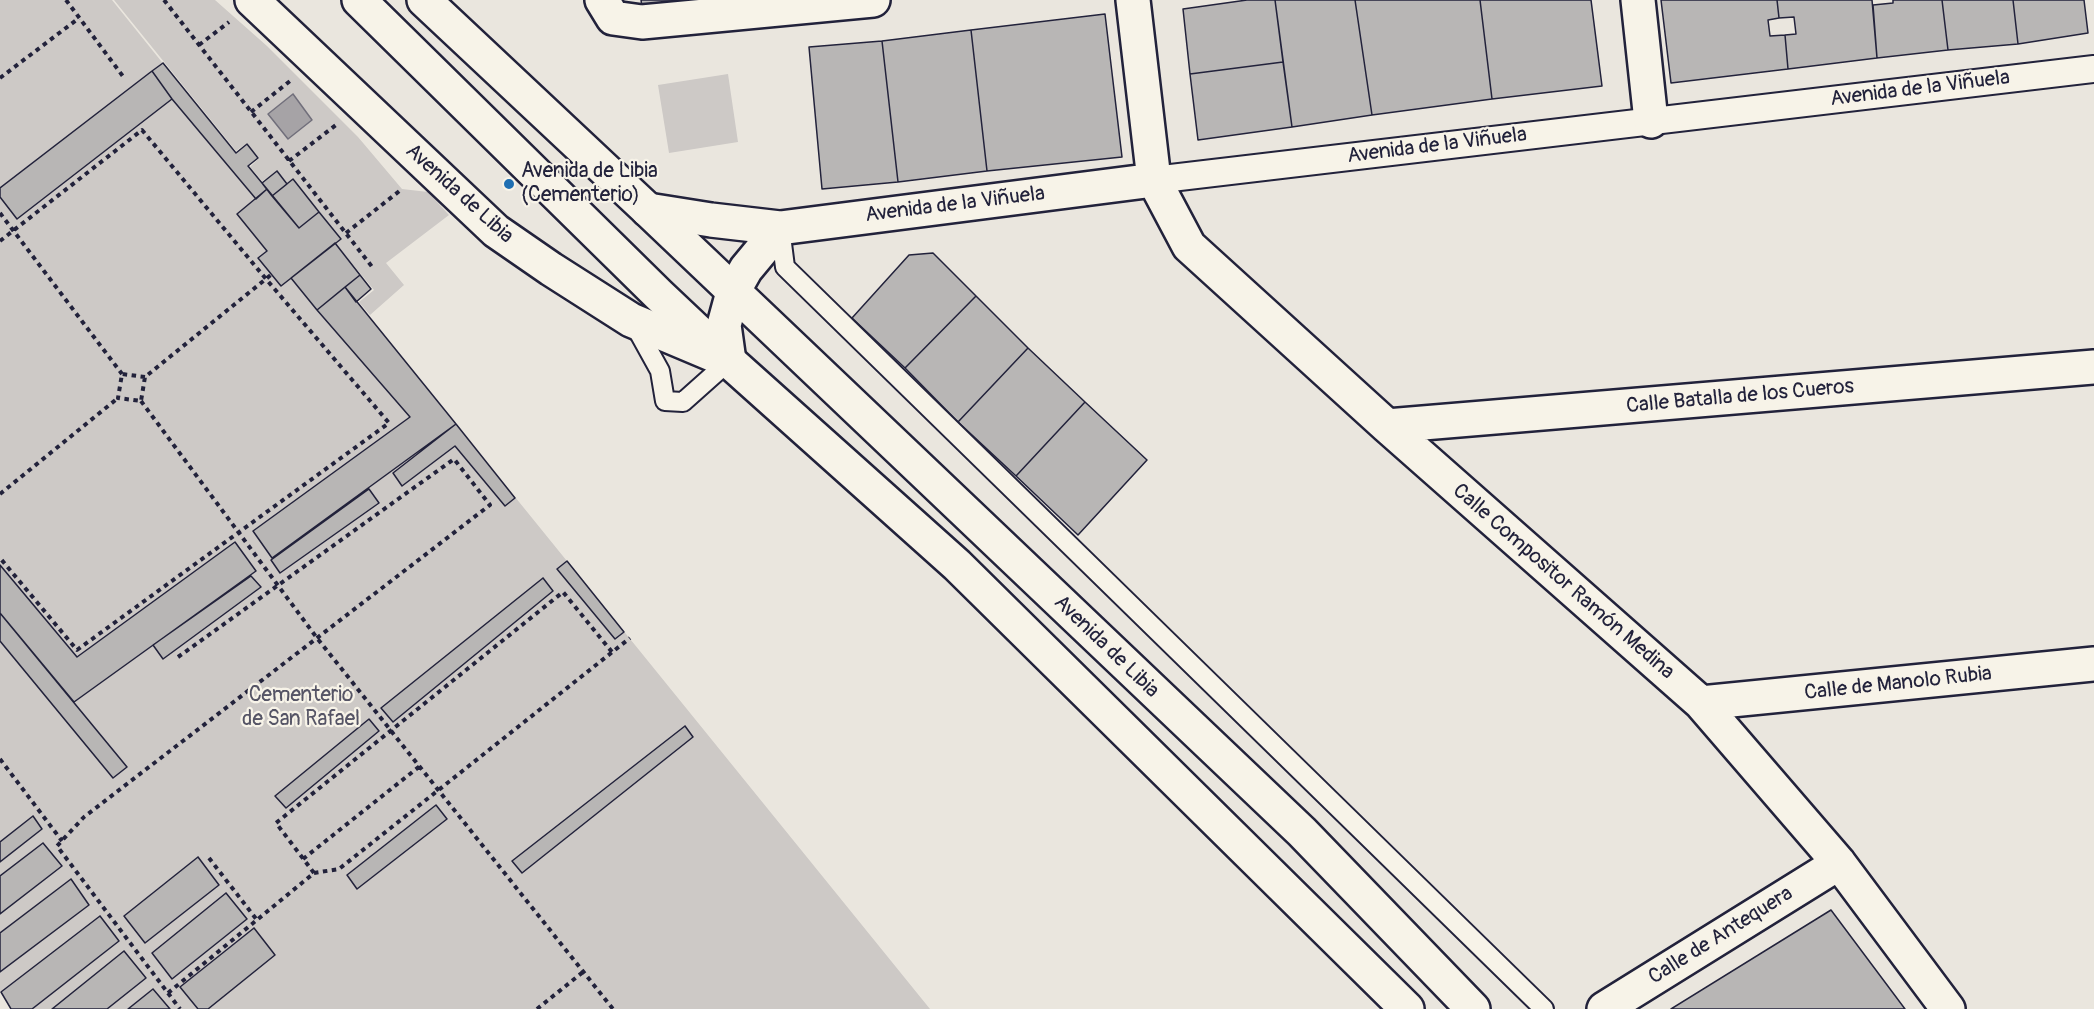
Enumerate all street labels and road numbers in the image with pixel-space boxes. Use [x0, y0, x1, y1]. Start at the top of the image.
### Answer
street label: Avenida de la Viñuela [1829, 65, 2011, 113]
street label: Avenida de la Viñuela [1346, 122, 1528, 170]
street label: Avenida de Libia [400, 139, 518, 249]
street label: Avenida de la Viñuela [864, 181, 1046, 229]
street label: Calle Batalla de los Cueros [1625, 374, 1855, 420]
street label: Calle Compositor Ramón Medina [1447, 479, 1679, 685]
street label: Avenida de Libia [1048, 590, 1164, 704]
street label: Calle de Manolo Rubia [1803, 662, 1993, 706]
street label: Calle de Antequera [1644, 882, 1798, 990]

